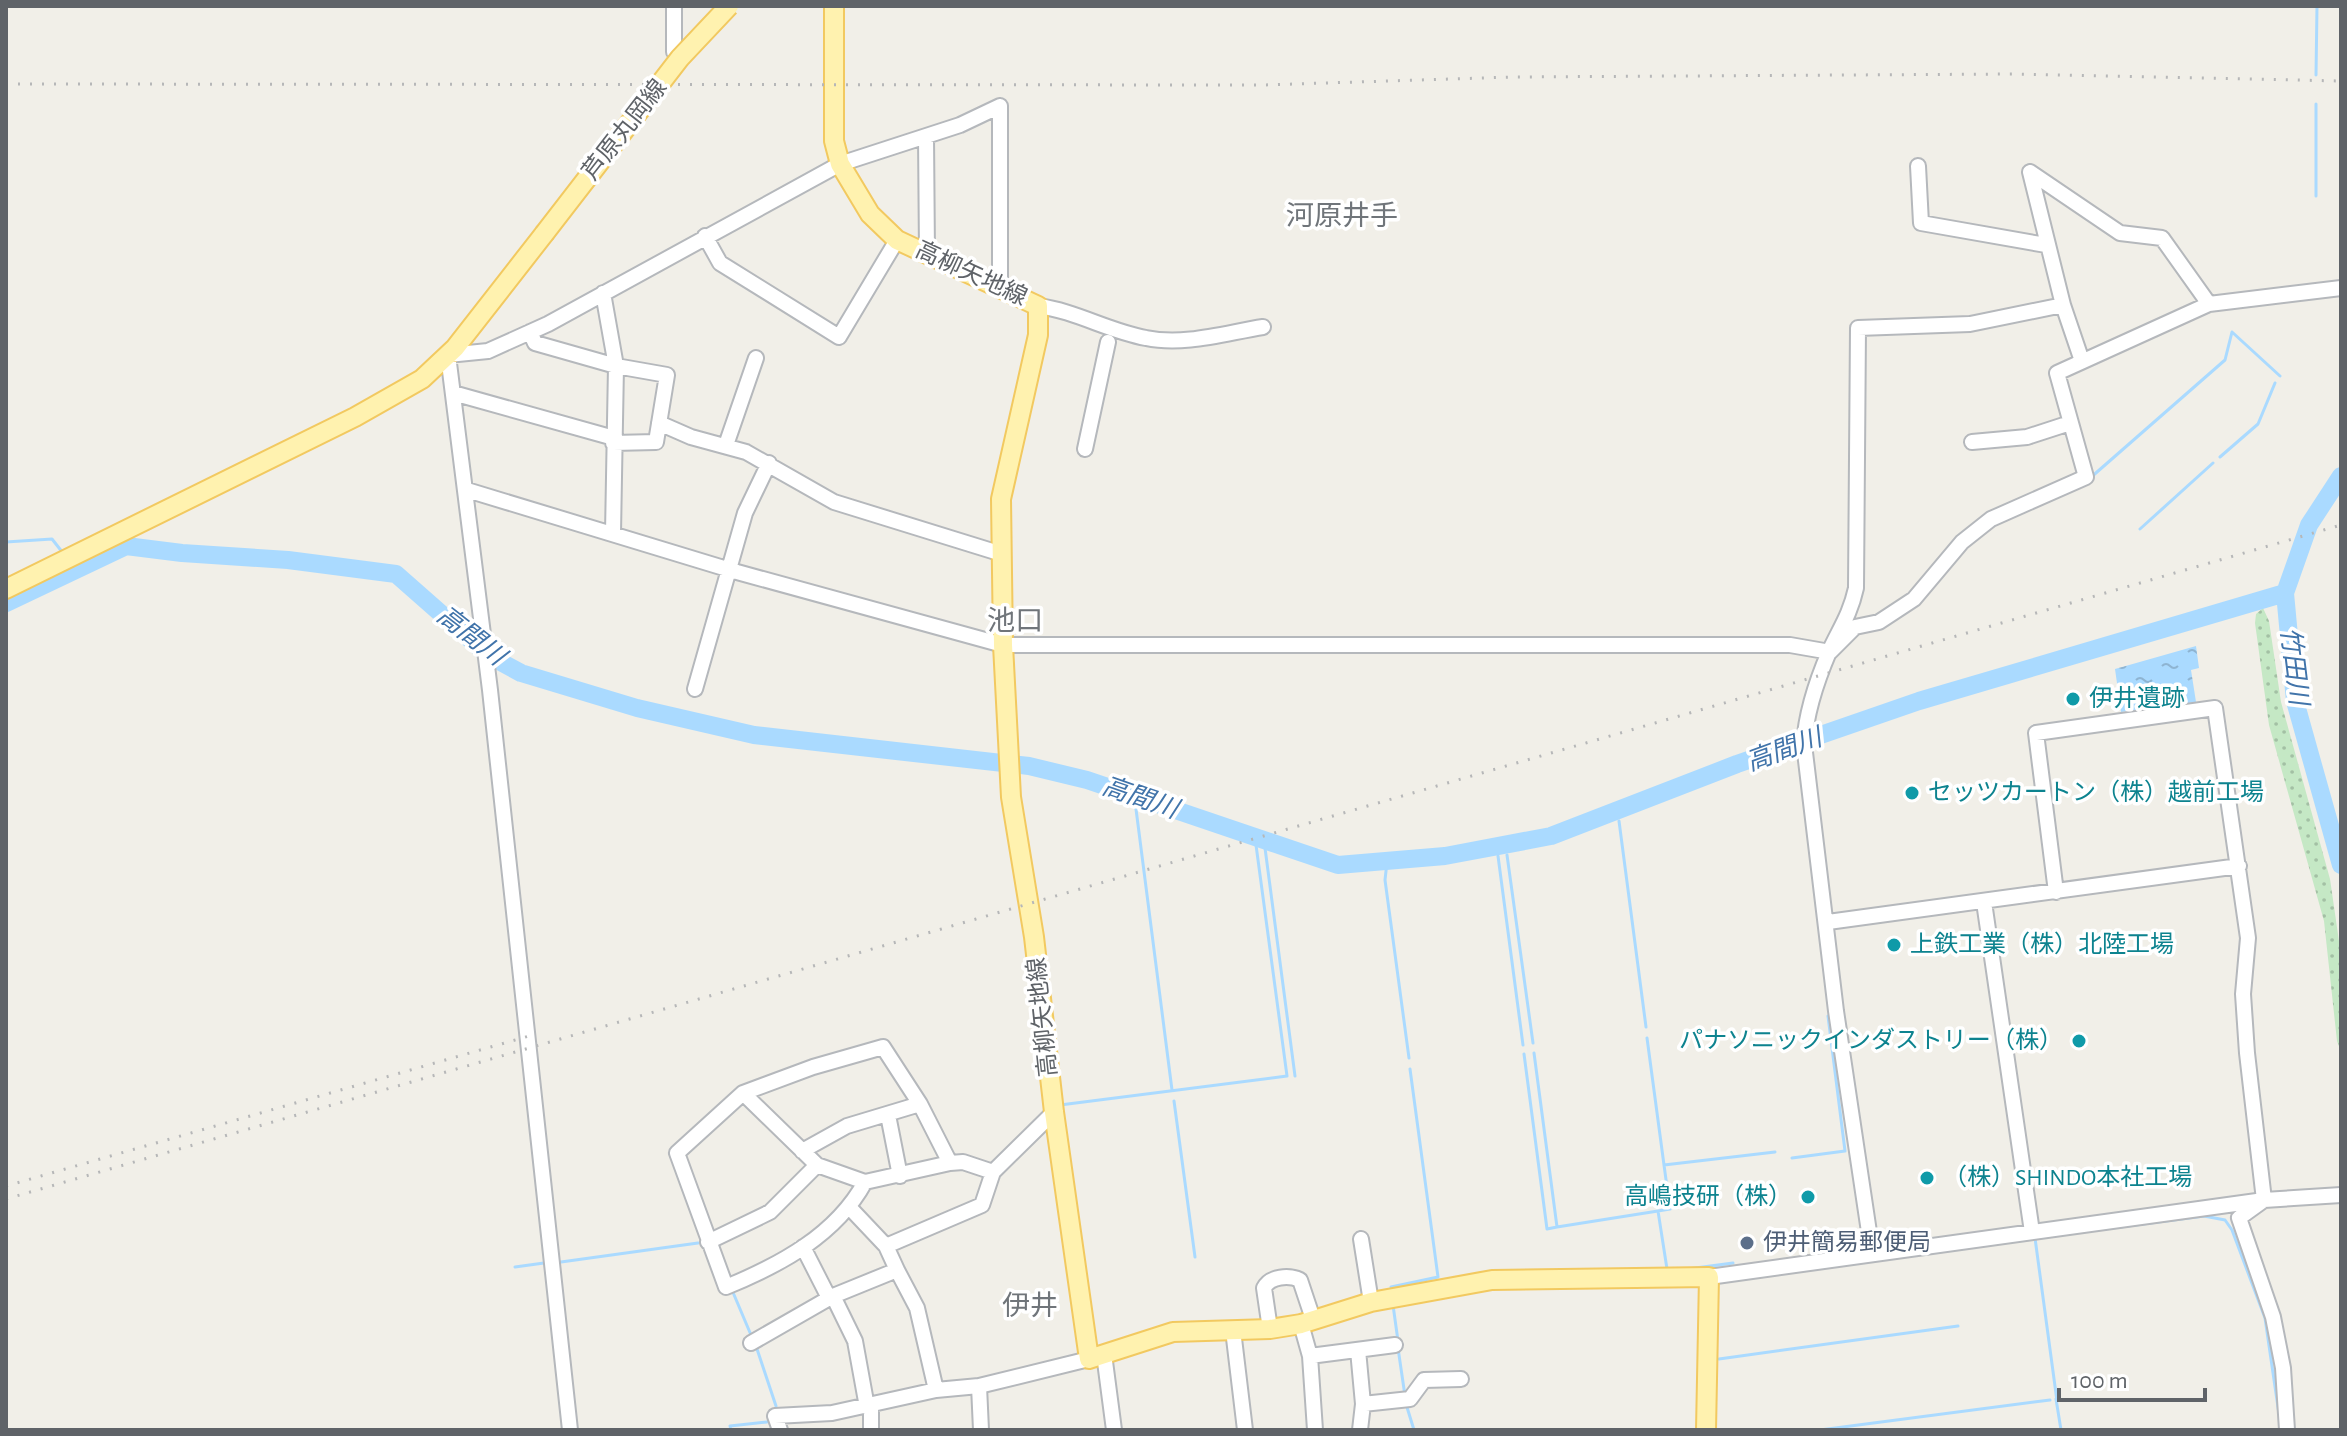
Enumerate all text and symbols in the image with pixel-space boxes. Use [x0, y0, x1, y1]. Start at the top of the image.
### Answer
street label: 芦原丸岡線 [577, 74, 671, 185]
district label: 河原井手 [1286, 201, 1398, 231]
street label: 高柳矢地線 [912, 236, 1031, 310]
water label: 高間川 [432, 601, 513, 672]
district label: 池口 [987, 606, 1043, 636]
water label: 竹田川 [2276, 626, 2313, 709]
place label: 伊井遺跡 [2089, 685, 2185, 711]
marker: 伊井遺跡 [2064, 690, 2082, 708]
water label: 高間川 [1743, 722, 1828, 776]
water label: 高間川 [1099, 772, 1184, 824]
place label: セッツカートン（株）越前工場 [1928, 779, 2264, 805]
marker: セッツカートン（株）越前工場 [1903, 784, 1921, 802]
place label: 上鉄工業（株）北陸工場 [1910, 931, 2174, 957]
marker: 上鉄工業（株）北陸工場 [1885, 936, 1903, 954]
street label: 高柳矢地線 [1023, 956, 1061, 1078]
place label: パナソニックインダストリー（株） [1679, 1027, 2063, 1053]
marker: パナソニックインダストリー（株） [2070, 1032, 2088, 1050]
place label: （株）SHINDO本社工場 [1943, 1164, 2192, 1190]
marker: （株）SHINDO本社工場 [1918, 1169, 1936, 1187]
place label: 高嶋技研（株） [1624, 1183, 1792, 1209]
marker: 高嶋技研（株） [1799, 1188, 1817, 1206]
place label: 伊井簡易郵便局 [1763, 1229, 1931, 1255]
marker: 伊井簡易郵便局 [1738, 1234, 1756, 1252]
district label: 伊井 [1002, 1291, 1058, 1321]
scale bar [2059, 1352, 2205, 1402]
text: 100 m [2071, 1369, 2128, 1393]

